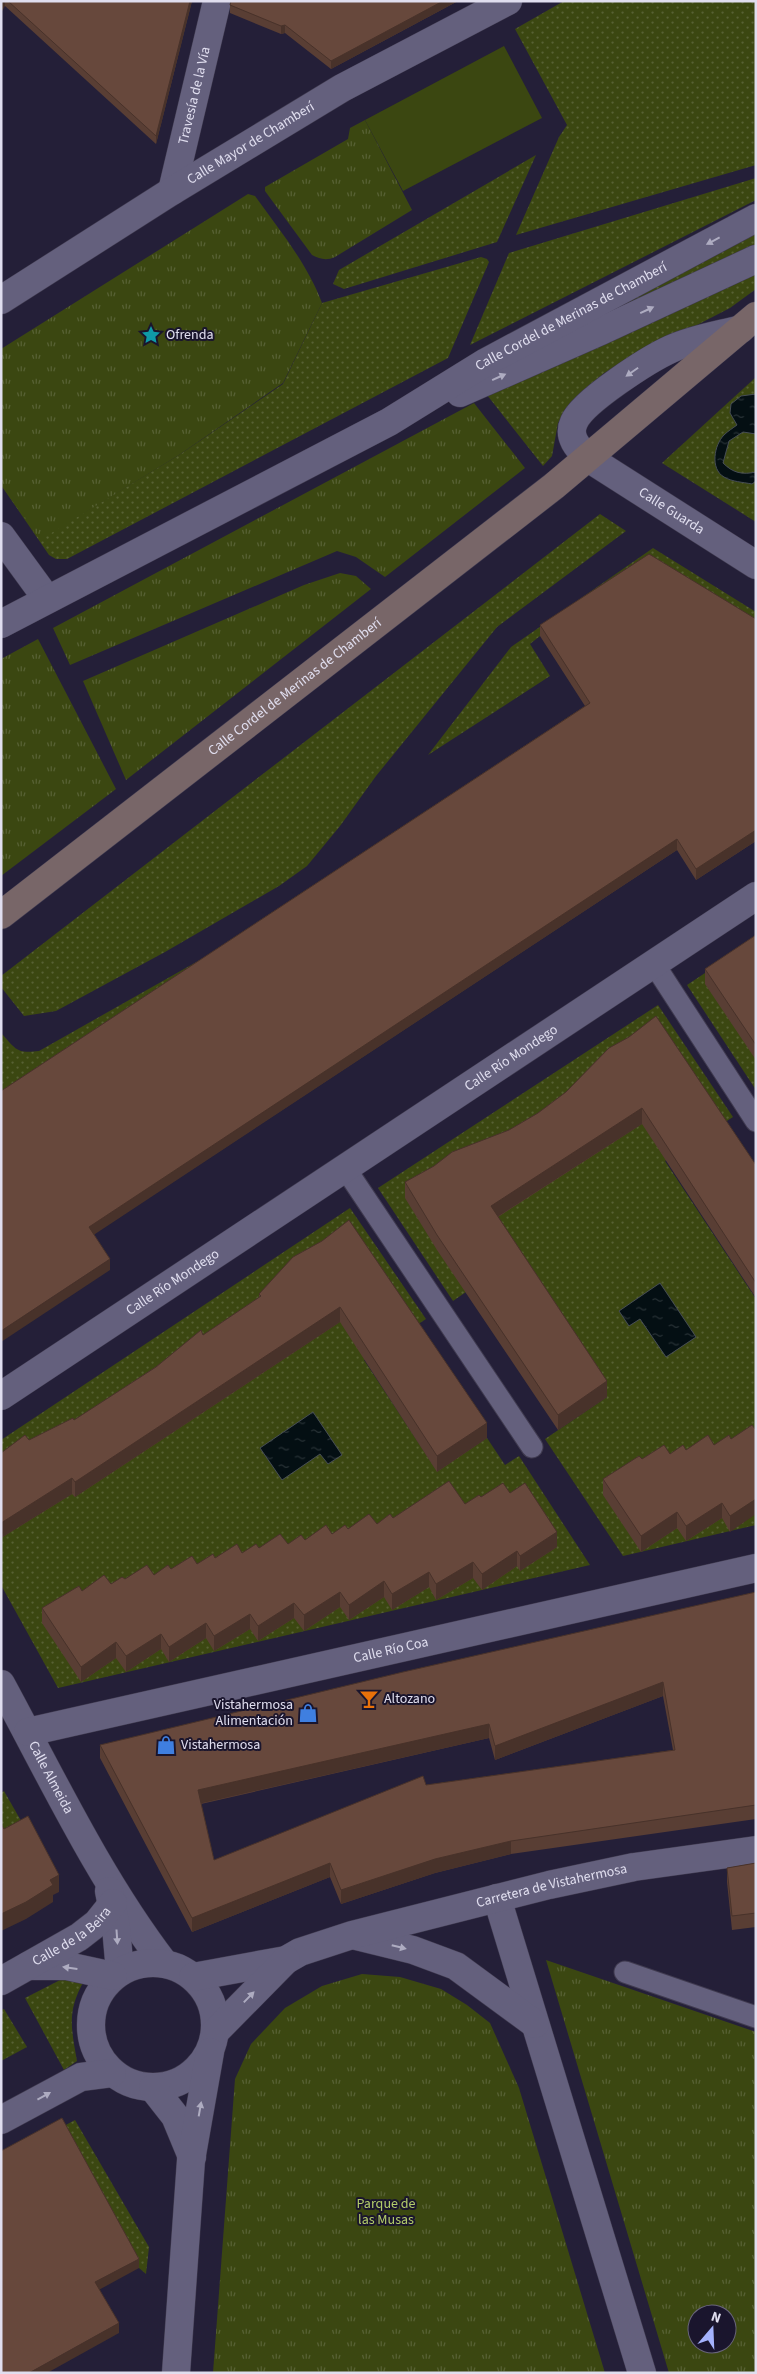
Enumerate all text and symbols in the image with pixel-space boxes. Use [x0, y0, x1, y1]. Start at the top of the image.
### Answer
street label: Travesía de la Vía [173, 45, 216, 147]
street label: Calle Mayor de Chamberí [183, 97, 319, 190]
one-way arrow [705, 237, 720, 245]
street label: Calle Cordel de Merinas de Chamberí [472, 257, 671, 376]
one-way arrow [640, 306, 654, 314]
place icon: Ofrenda [140, 324, 162, 346]
place label: Ofrenda [166, 325, 214, 345]
one-way arrow [625, 367, 638, 377]
one-way arrow [492, 372, 506, 380]
street label: Calle Guarda [634, 483, 708, 540]
street label: Calle Cordel de Merinas de Chamberí [204, 613, 386, 761]
street label: Calle Río Mondego [461, 1020, 562, 1096]
street label: Calle Río Mondego [122, 1244, 223, 1321]
street label: Calle Río Coa [351, 1632, 430, 1668]
bar icon: Altozano [358, 1688, 380, 1710]
place label: Altozano [384, 1689, 435, 1709]
place label: Vistahermosa Alimentación [214, 1695, 293, 1731]
shop icon: Vistahermosa Alimentación [297, 1702, 319, 1724]
shop icon: Vistahermosa [155, 1734, 177, 1756]
place label: Vistahermosa [181, 1735, 260, 1755]
street label: Calle Almeida [23, 1738, 78, 1818]
street label: Carretera de Vistahermosa [474, 1859, 629, 1913]
street label: Calle de la Beira [29, 1903, 116, 1971]
one-way arrow [113, 1929, 121, 1945]
one-way arrow [391, 1943, 406, 1951]
one-way arrow [62, 1963, 78, 1971]
one-way arrow [243, 1991, 255, 2003]
one-way arrow [37, 2092, 51, 2100]
one-way arrow [197, 2101, 205, 2117]
park label: Parque de las Musas [357, 2194, 416, 2230]
north arrow [687, 2304, 737, 2354]
text: N [708, 2307, 724, 2329]

